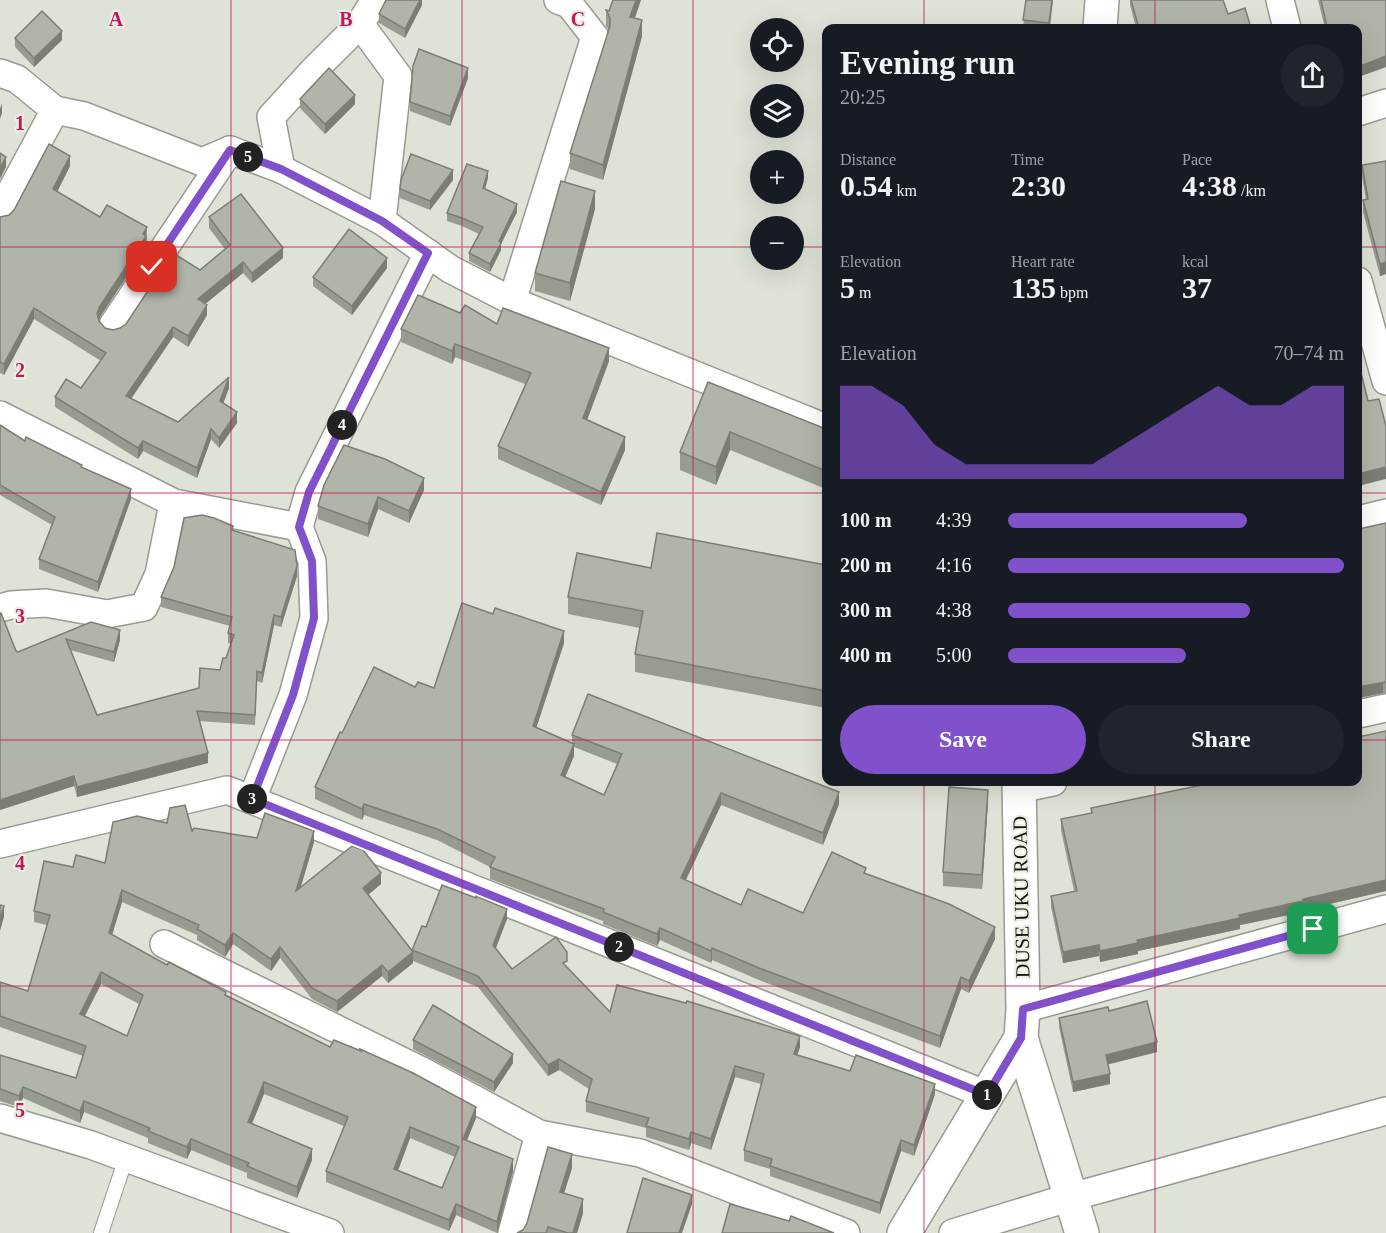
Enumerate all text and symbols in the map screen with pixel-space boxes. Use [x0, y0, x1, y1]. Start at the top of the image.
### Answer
text: A [109, 8, 124, 30]
text: B [339, 8, 353, 30]
text: C [571, 8, 585, 30]
map controls [750, 18, 804, 270]
button: locate [750, 18, 804, 72]
button: share [1281, 44, 1344, 107]
text: Evening run [840, 45, 1015, 81]
button: layers [750, 84, 804, 138]
text: 20:25 [840, 86, 886, 108]
text: 1 [15, 112, 25, 134]
pin: 5 [233, 142, 263, 172]
text: 5 [244, 148, 252, 165]
button: + [750, 150, 804, 204]
text: Distance [840, 151, 896, 168]
text: Time [1011, 151, 1044, 168]
text: Pace [1182, 151, 1212, 168]
text: 0.54 [840, 169, 893, 202]
text: 2:30 [1011, 169, 1066, 202]
text: 4:38 [1182, 169, 1237, 202]
text: km [893, 182, 917, 199]
text: /km [1237, 182, 1266, 199]
button: − [750, 216, 804, 270]
pin [126, 241, 177, 292]
icon: check [135, 250, 168, 283]
text: Elevation [840, 253, 901, 270]
text: Heart rate [1011, 253, 1075, 270]
text: kcal [1182, 253, 1209, 270]
text: 5 [840, 271, 855, 304]
text: 135 [1011, 271, 1056, 304]
text: 37 [1182, 271, 1212, 304]
text: m [855, 284, 871, 301]
text: bpm [1056, 284, 1088, 301]
text: Elevation [840, 342, 917, 364]
text: 70–74 m [1273, 342, 1344, 364]
text: 2 [15, 359, 25, 381]
pin: 4 [327, 410, 357, 440]
text: 4 [338, 416, 346, 433]
text: 100 m [840, 509, 892, 531]
text: 4:39 [936, 509, 972, 531]
text: 200 m [840, 554, 892, 576]
text: 4:16 [936, 554, 972, 576]
text: 300 m [840, 599, 892, 621]
text: 4:38 [936, 599, 972, 621]
text: 3 [15, 605, 25, 627]
text: 400 m [840, 644, 892, 666]
text: 5:00 [936, 644, 972, 666]
button: Save [840, 705, 1086, 774]
button: Share [1098, 705, 1344, 774]
pin: 3 [237, 784, 267, 814]
text: 3 [248, 790, 256, 807]
street label: DUSE UKU ROAD [1009, 816, 1033, 978]
text: 4 [15, 852, 25, 874]
pin [1287, 903, 1338, 954]
icon: arrive [1296, 912, 1329, 945]
pin: 2 [604, 932, 634, 962]
text: 2 [615, 938, 623, 955]
pin: 1 [972, 1080, 1002, 1110]
text: 1 [983, 1086, 991, 1103]
text: 5 [15, 1099, 25, 1121]

